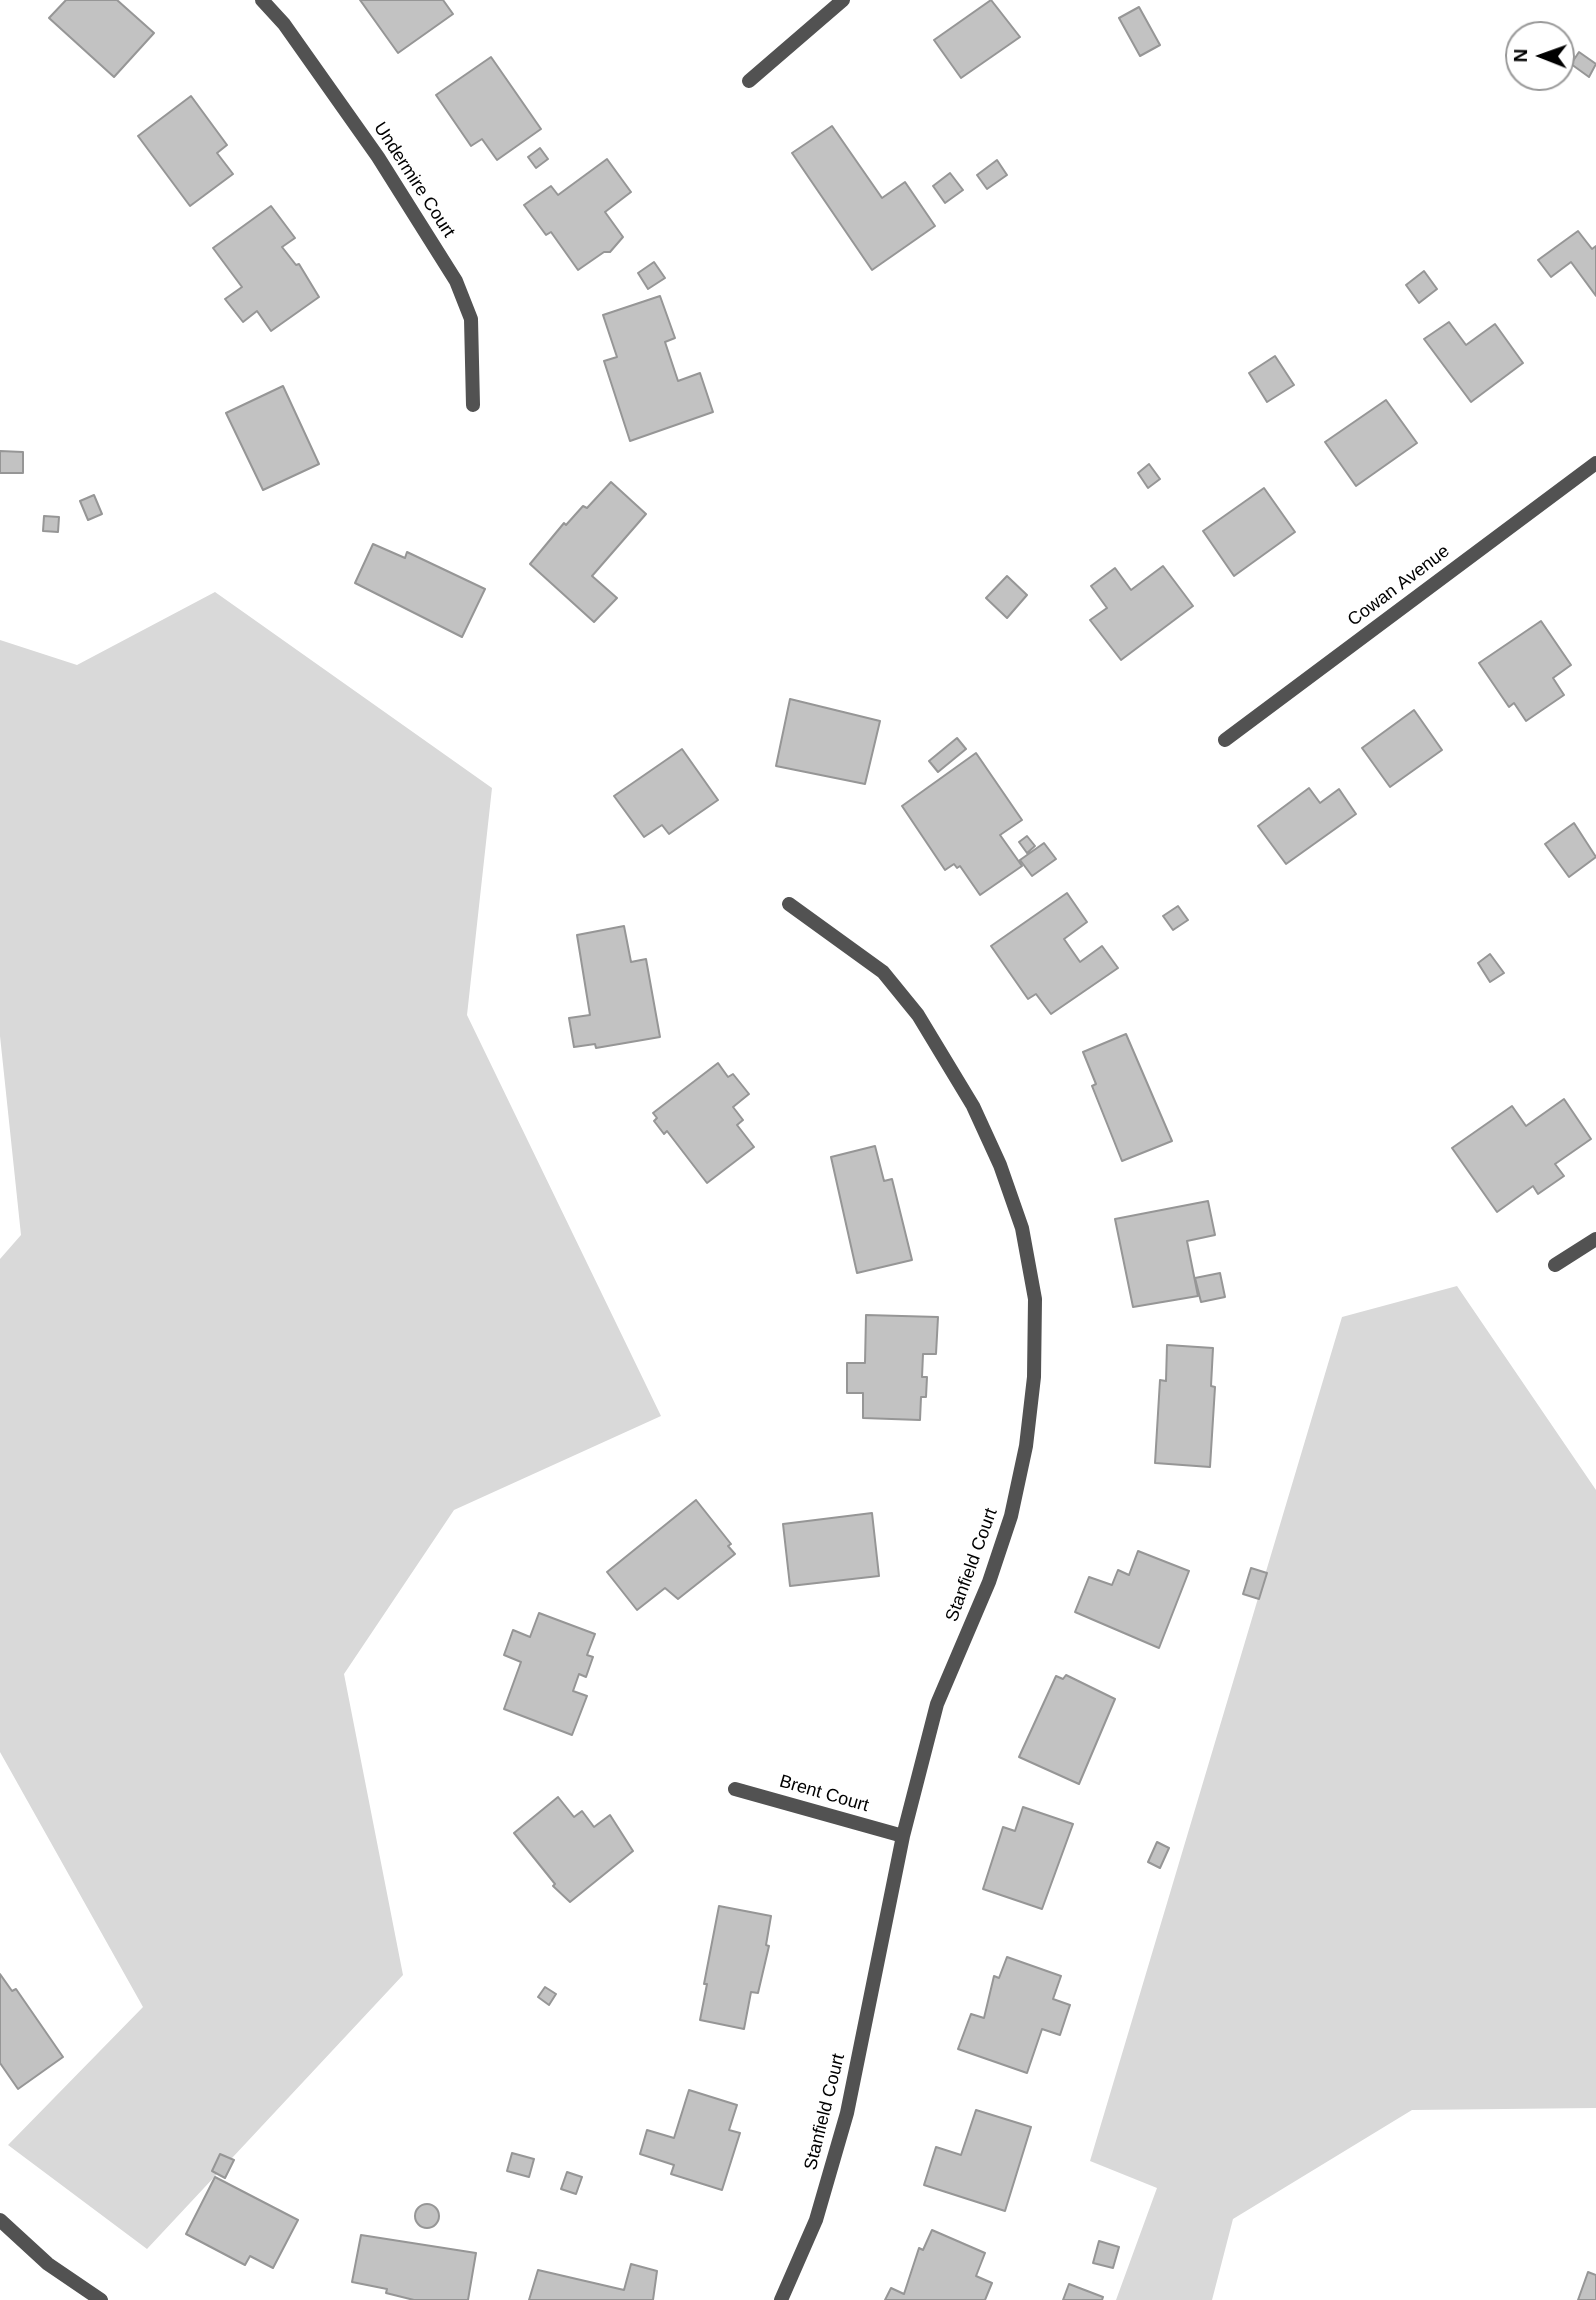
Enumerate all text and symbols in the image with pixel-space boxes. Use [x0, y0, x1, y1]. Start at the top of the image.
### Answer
north arrow [1505, 21, 1575, 91]
text: N [1510, 49, 1531, 63]
street label: Undermire Court [369, 118, 459, 242]
street label: Cowan Avenue [1344, 541, 1454, 631]
street label: Stanfield Court [941, 1505, 1003, 1625]
street label: Brent Court [777, 1771, 871, 1817]
street label: Stanfield Court [800, 2052, 850, 2172]

